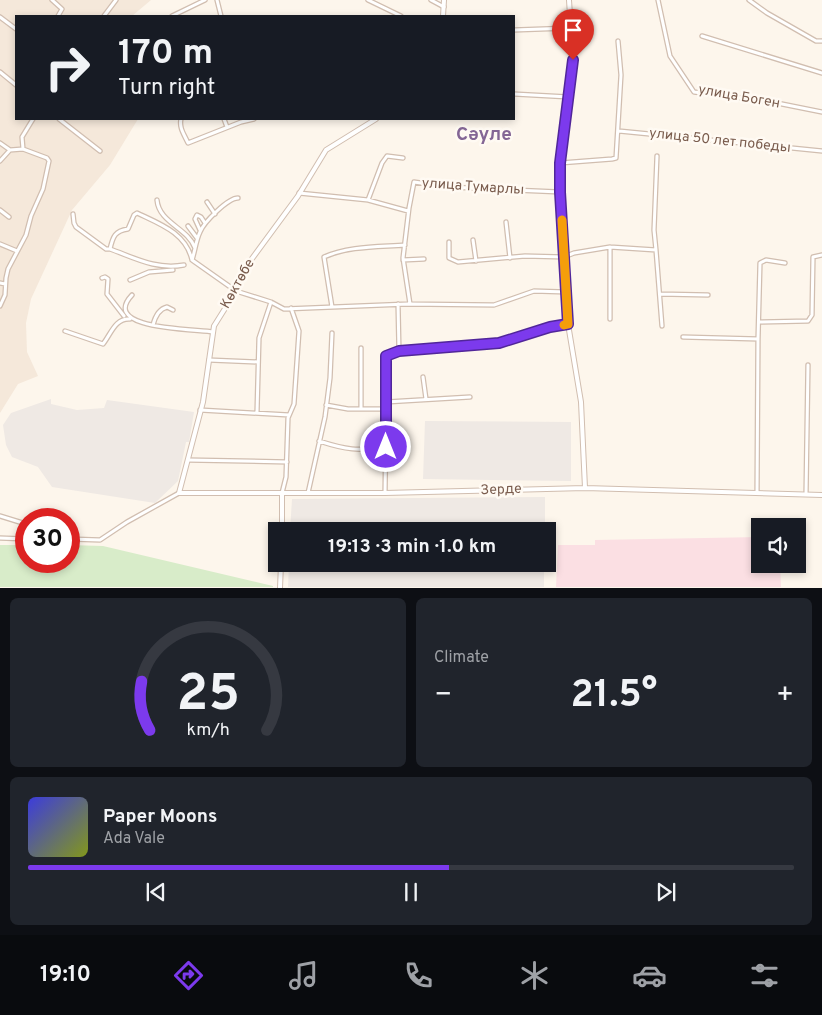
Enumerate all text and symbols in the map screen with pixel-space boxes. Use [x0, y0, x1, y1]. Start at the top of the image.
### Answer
pin [552, 9, 594, 60]
icon: arrive [559, 16, 587, 44]
text: 170 m [118, 32, 213, 76]
icon: right [35, 35, 100, 100]
text: Turn right [118, 75, 215, 102]
street label: улица Боген [697, 81, 781, 113]
district label: Сәуле [456, 123, 512, 147]
street label: улица 50 лет победы [648, 125, 792, 157]
street label: улица Тумарлы [421, 175, 525, 199]
street label: Көктөбе [217, 256, 259, 312]
position arrow [359, 420, 411, 472]
street label: Зерде [480, 481, 522, 499]
speed limit sign: 30 [15, 508, 80, 573]
map controls [751, 518, 806, 573]
button: sound [751, 518, 806, 573]
text: 19:13 · 3 min · 1.0 km [328, 535, 496, 559]
text: Climate [434, 648, 489, 668]
text: 25 [176, 663, 240, 729]
text: 21.5° [571, 672, 657, 721]
text: − [434, 678, 452, 714]
text: + [776, 678, 794, 714]
text: km/h [186, 719, 230, 742]
text: Paper Moons [103, 805, 217, 829]
text: Ada Vale [103, 829, 165, 849]
icon: previous [142, 878, 170, 906]
icon: pause [397, 878, 425, 906]
icon: next [652, 878, 680, 906]
icon: directions [171, 958, 206, 993]
icon: music [286, 958, 321, 993]
icon: phone [401, 958, 436, 993]
icon: climate [517, 958, 552, 993]
icon: car [632, 958, 667, 993]
icon: filters [747, 958, 782, 993]
text: 19:10 [40, 962, 91, 989]

